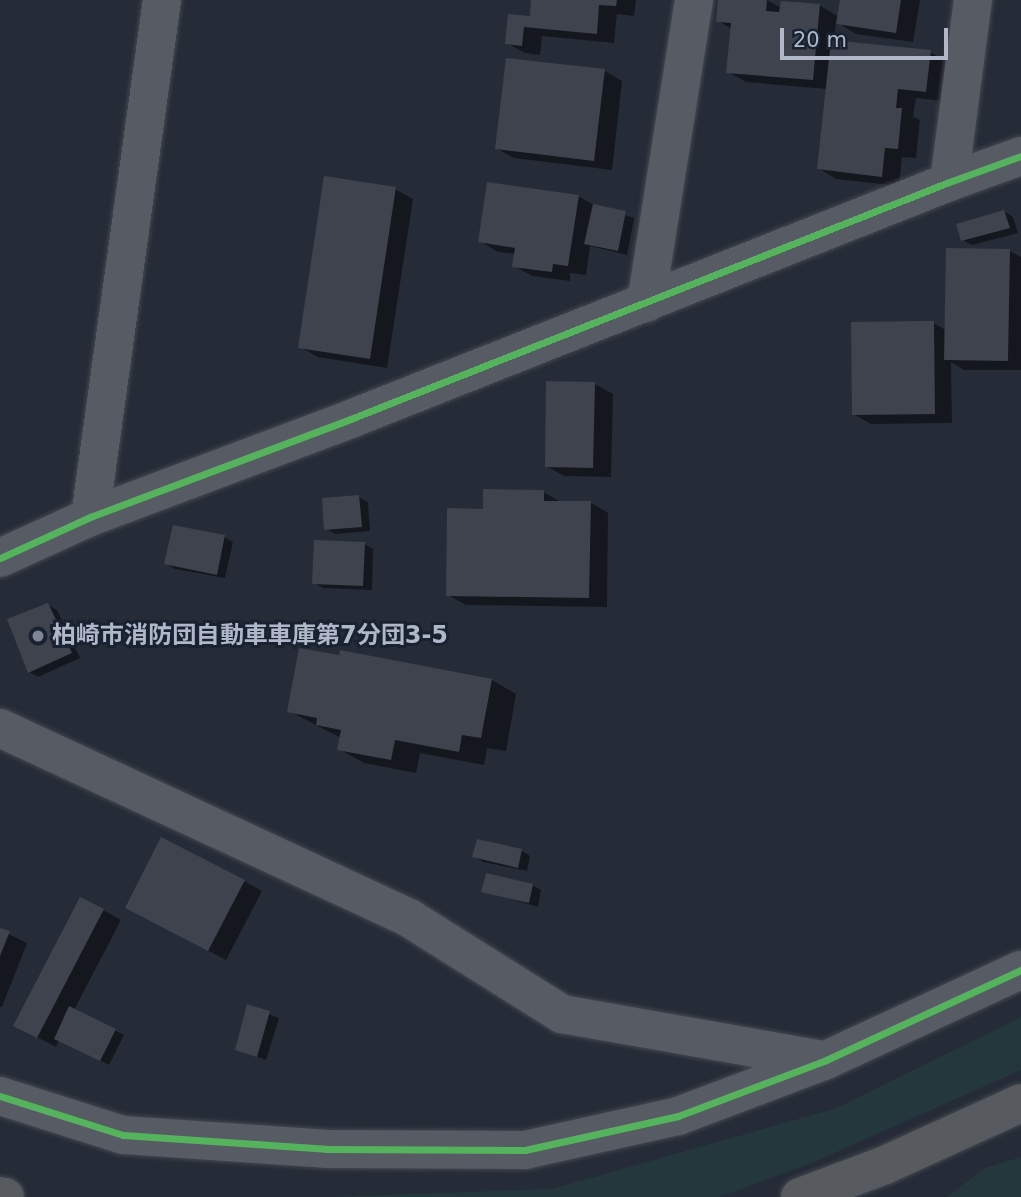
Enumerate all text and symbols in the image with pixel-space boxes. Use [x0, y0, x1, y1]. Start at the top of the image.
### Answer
scale bar [783, 14, 951, 58]
text: 20 m [793, 28, 847, 52]
place label: 柏崎市消防団自動車車庫第7分団3-5 [52, 622, 448, 650]
marker: 柏崎市消防団自動車車庫第7分団3-5 [30, 628, 46, 644]

